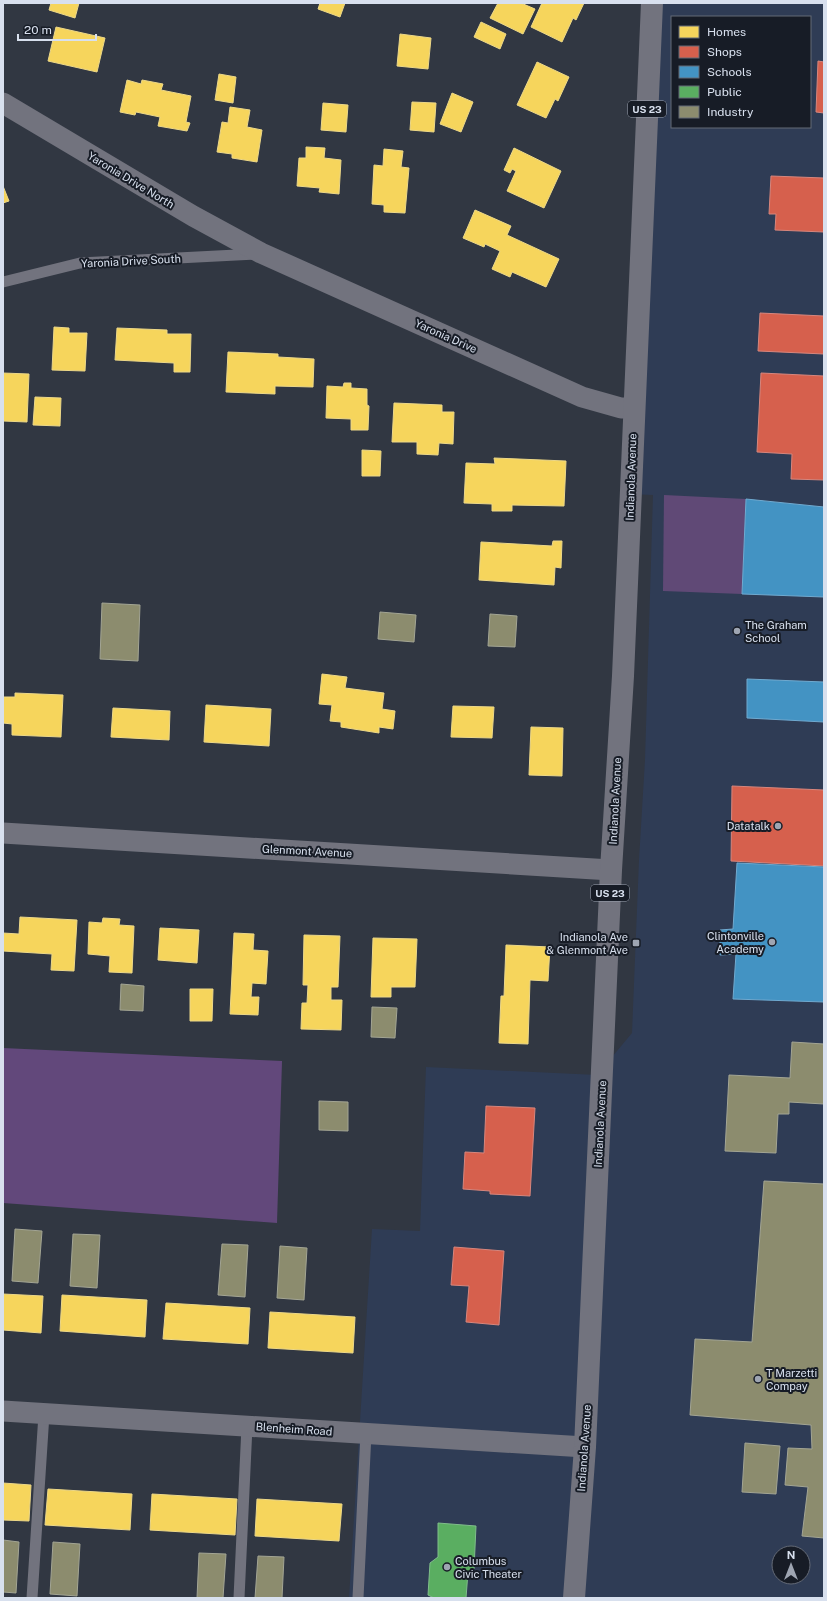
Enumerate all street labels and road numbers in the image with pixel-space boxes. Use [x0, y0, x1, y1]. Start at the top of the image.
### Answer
road number: US 23 [628, 101, 666, 117]
street label: Yaronia Drive North [86, 150, 176, 210]
street label: Yaronia Drive South [81, 252, 181, 270]
street label: Yaronia Drive [413, 317, 479, 355]
street label: Indianola Avenue [623, 433, 639, 521]
street label: Indianola Avenue [607, 757, 623, 845]
street label: Glenmont Avenue [262, 843, 352, 859]
road number: US 23 [591, 885, 629, 901]
street label: Indianola Avenue [592, 1080, 608, 1168]
street label: Indianola Avenue [575, 1404, 593, 1492]
street label: Blenheim Road [255, 1420, 333, 1438]

